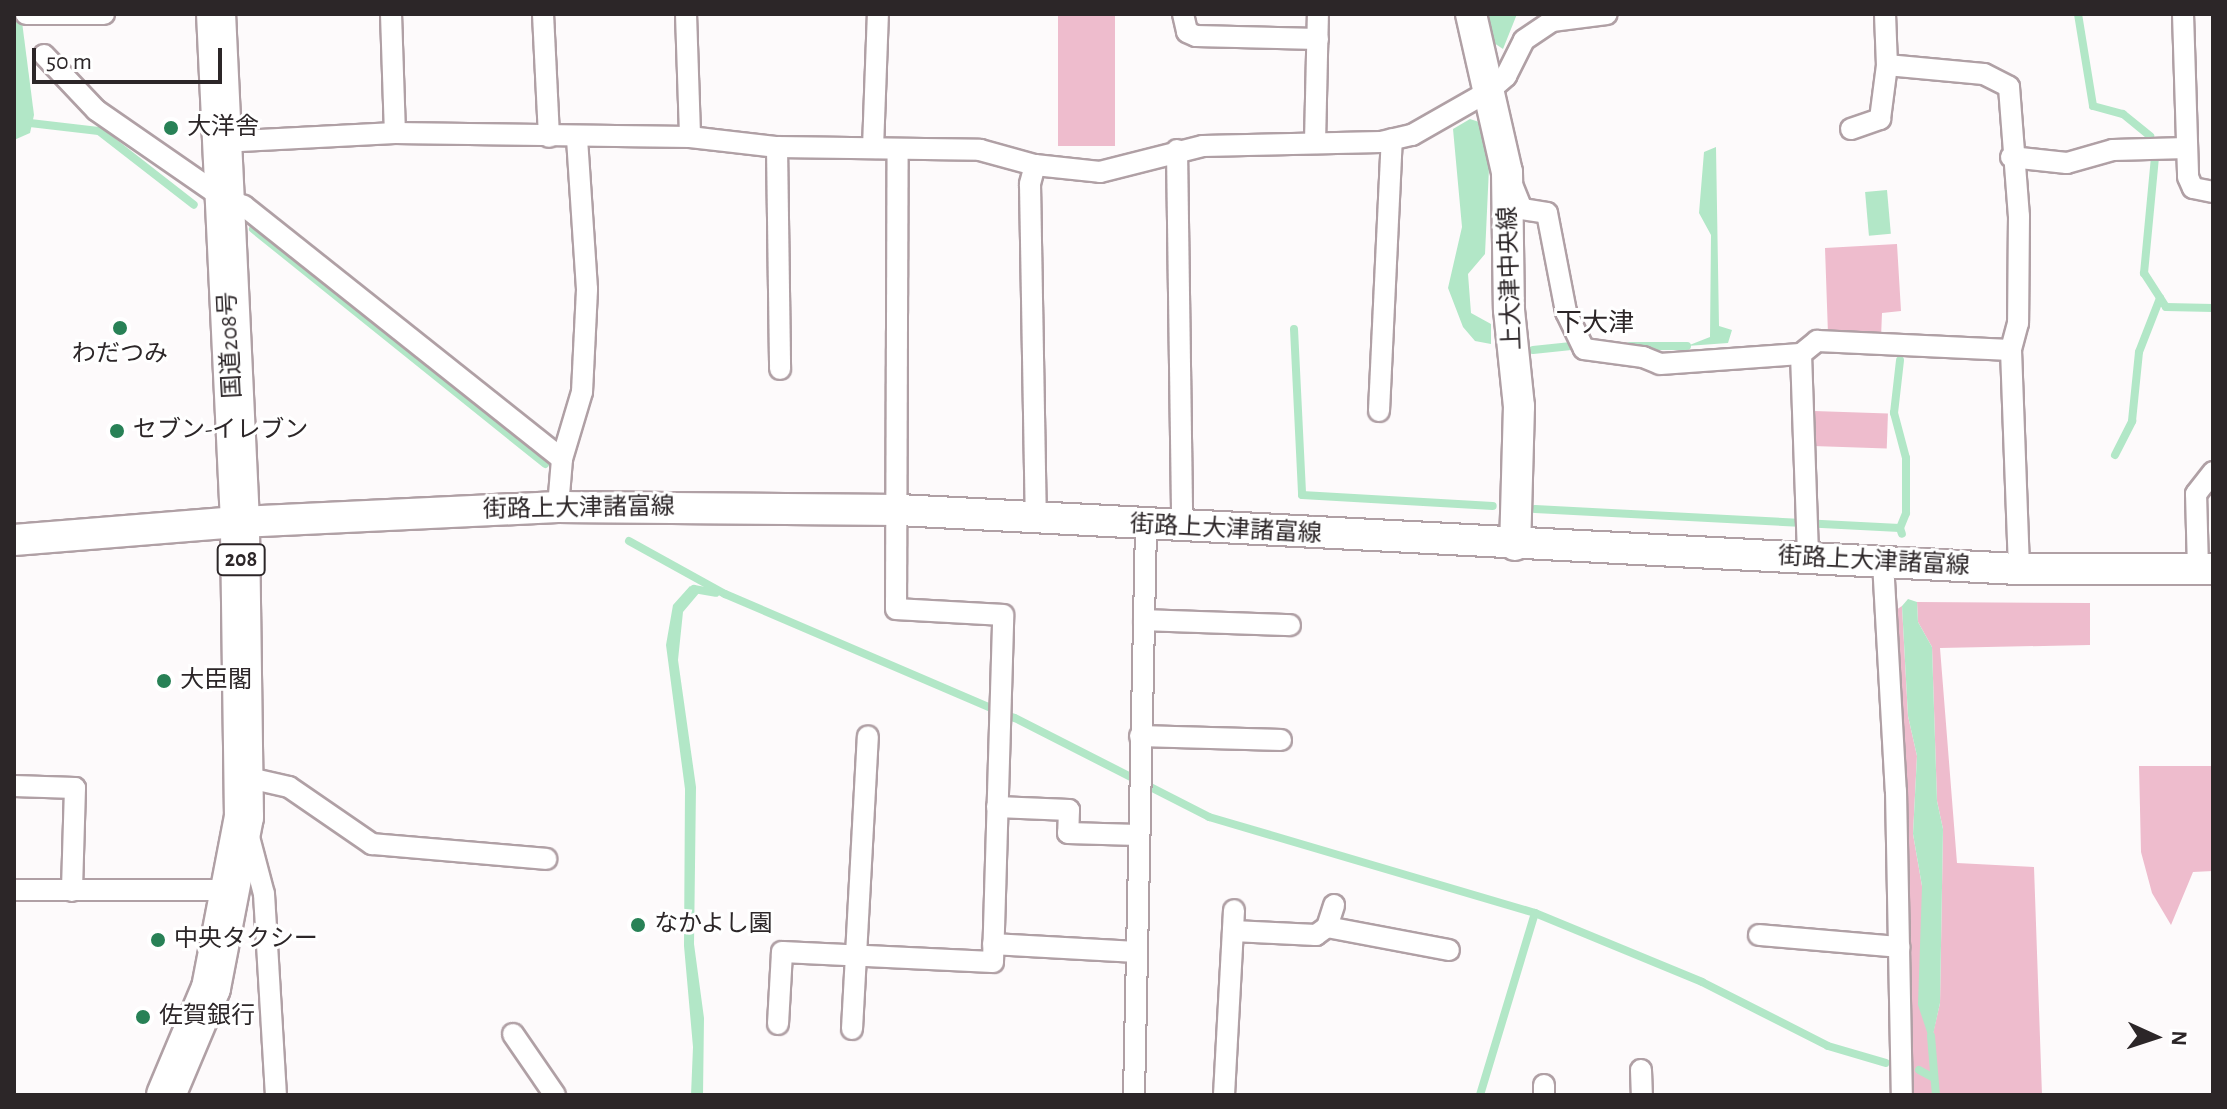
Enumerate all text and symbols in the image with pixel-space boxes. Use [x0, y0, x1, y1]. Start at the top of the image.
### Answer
scale bar [36, 32, 226, 82]
text: 50 m [46, 50, 92, 74]
place label: 大洋舎 [187, 114, 259, 142]
marker: 大洋舎 [162, 119, 180, 137]
street label: 上大津中央線 [1494, 206, 1528, 350]
street label: 国道208号 [214, 291, 248, 399]
district label: 下大津 [1556, 308, 1634, 340]
marker: わだつみ [111, 319, 129, 337]
place label: わだつみ [72, 341, 168, 369]
place label: セブン-イレブン [133, 417, 308, 445]
marker: セブン-イレブン [108, 422, 126, 440]
street label: 街路上大津諸富線 [483, 493, 675, 525]
street label: 街路上大津諸富線 [1129, 511, 1323, 549]
road number: 208 [215, 542, 267, 578]
street label: 街路上大津諸富線 [1777, 543, 1971, 581]
place label: 大臣閣 [180, 667, 252, 695]
marker: 大臣閣 [155, 672, 173, 690]
place label: なかよし園 [654, 911, 774, 939]
marker: なかよし園 [629, 916, 647, 934]
place label: 中央タクシー [174, 926, 318, 954]
marker: 中央タクシー [149, 931, 167, 949]
north arrow [2115, 997, 2195, 1077]
place label: 佐賀銀行 [159, 1003, 255, 1031]
marker: 佐賀銀行 [134, 1008, 152, 1026]
text: N [2168, 1030, 2190, 1046]

